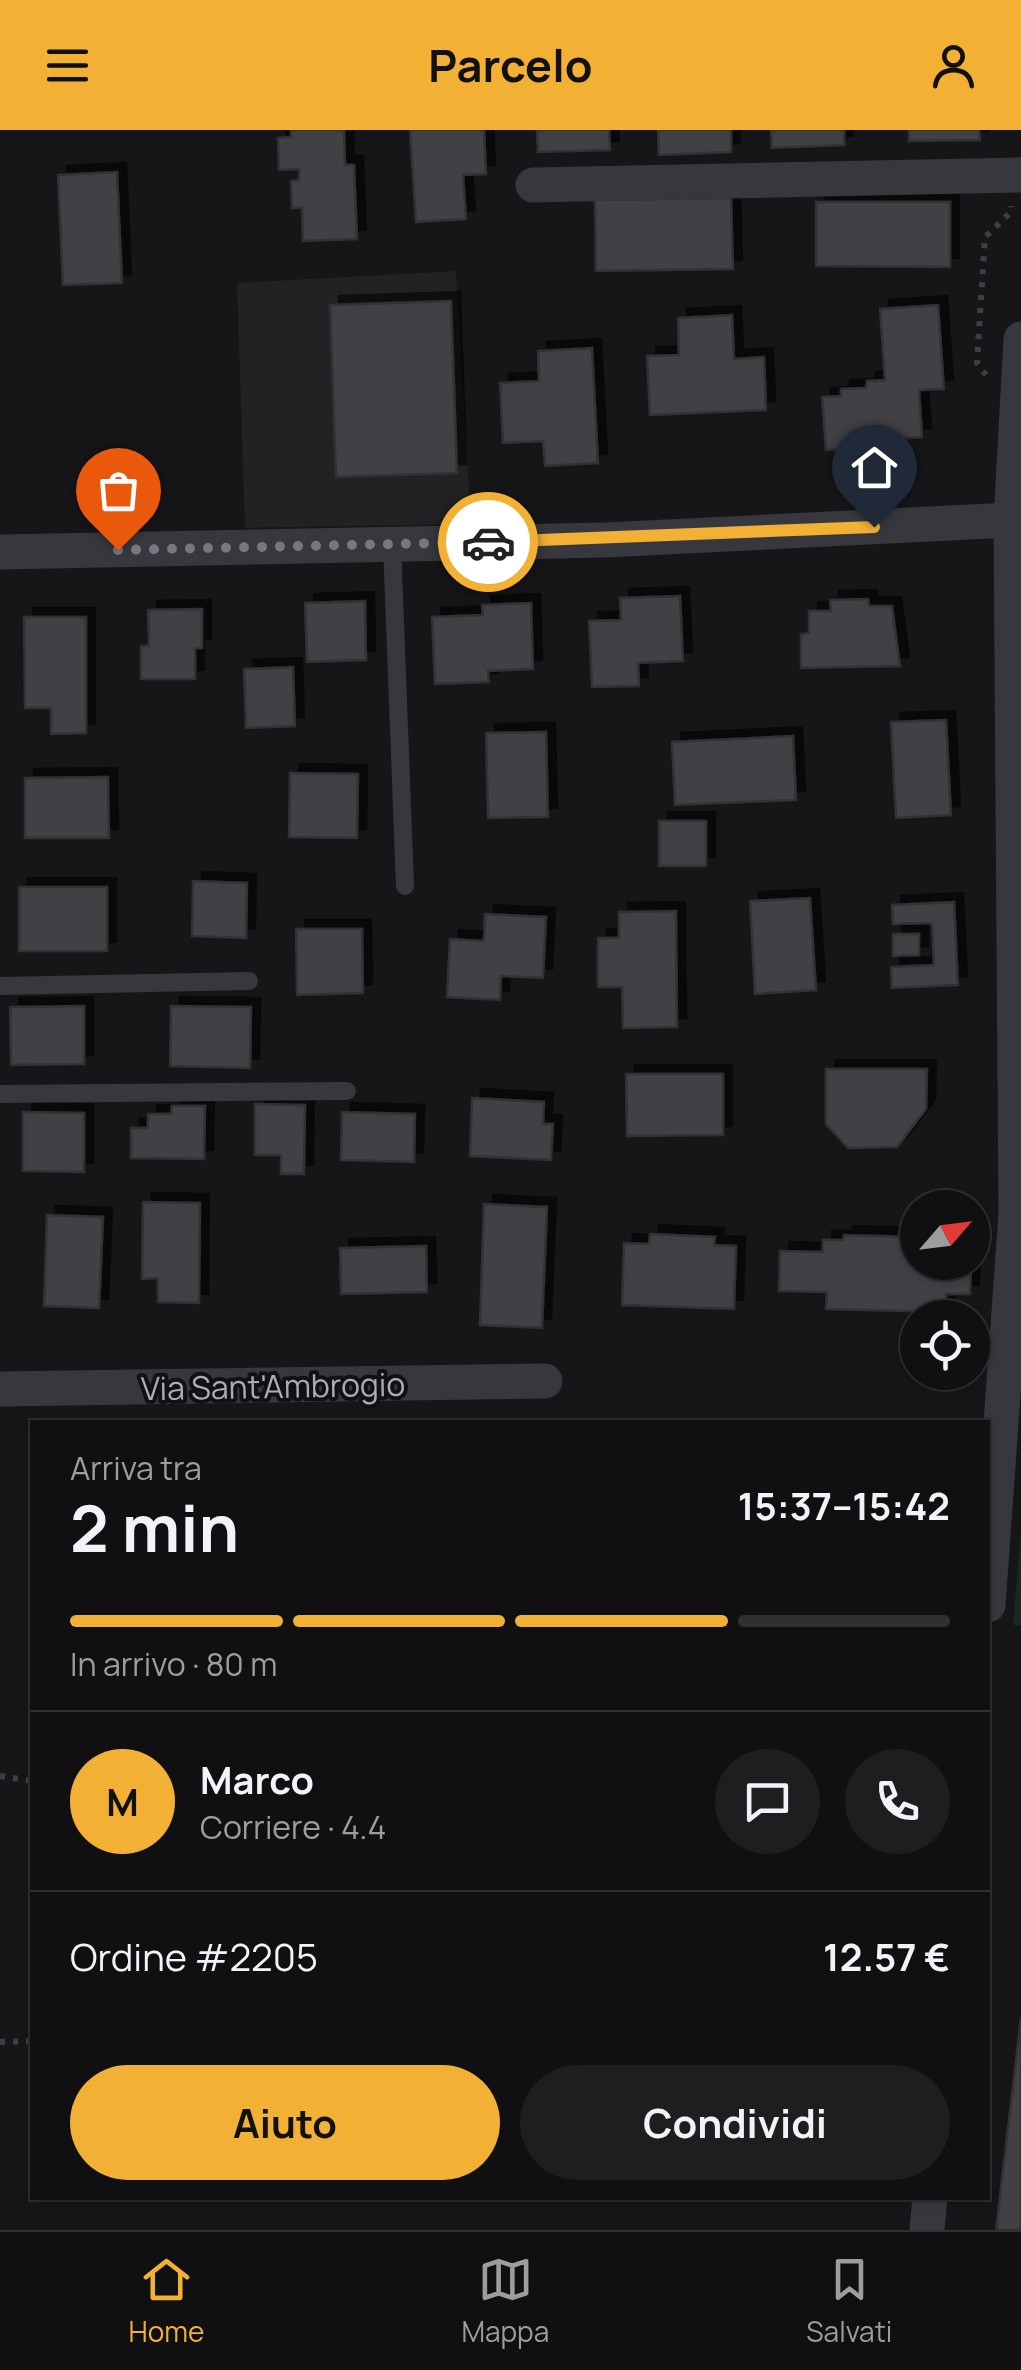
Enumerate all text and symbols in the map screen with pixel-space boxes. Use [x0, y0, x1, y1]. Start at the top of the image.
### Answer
text: Parcelo [428, 34, 593, 96]
icon: menu [40, 38, 95, 93]
icon: person [926, 38, 981, 93]
pin [832, 425, 917, 528]
icon: home [847, 440, 902, 495]
pin [76, 448, 161, 551]
icon: bag [91, 463, 146, 518]
courier [438, 492, 538, 592]
icon: car [461, 515, 516, 570]
north arrow [900, 1190, 990, 1280]
map controls [900, 1190, 990, 1390]
button: locate [900, 1300, 990, 1390]
street label: Via Sant'Ambrogio [140, 1362, 406, 1410]
text: Arriva tra [70, 1446, 202, 1490]
text: 15:37–15:42 [738, 1479, 950, 1531]
text: 2 min [70, 1483, 239, 1572]
text: In arrivo · 80 m [70, 1642, 277, 1686]
button: chat [715, 1749, 820, 1854]
button: phone [845, 1749, 950, 1854]
text: Marco [200, 1753, 314, 1805]
text: M [106, 1775, 139, 1827]
text: Corriere · 4.4 [200, 1805, 386, 1849]
text: Ordine #2205 [70, 1930, 318, 1982]
text: 12.57 € [823, 1930, 950, 1982]
button: Aiuto [70, 2065, 500, 2180]
button: Condividi [520, 2065, 950, 2180]
tab: Home [129, 2252, 204, 2350]
tab: Mappa [461, 2252, 549, 2350]
tab: Salvati [806, 2252, 892, 2350]

